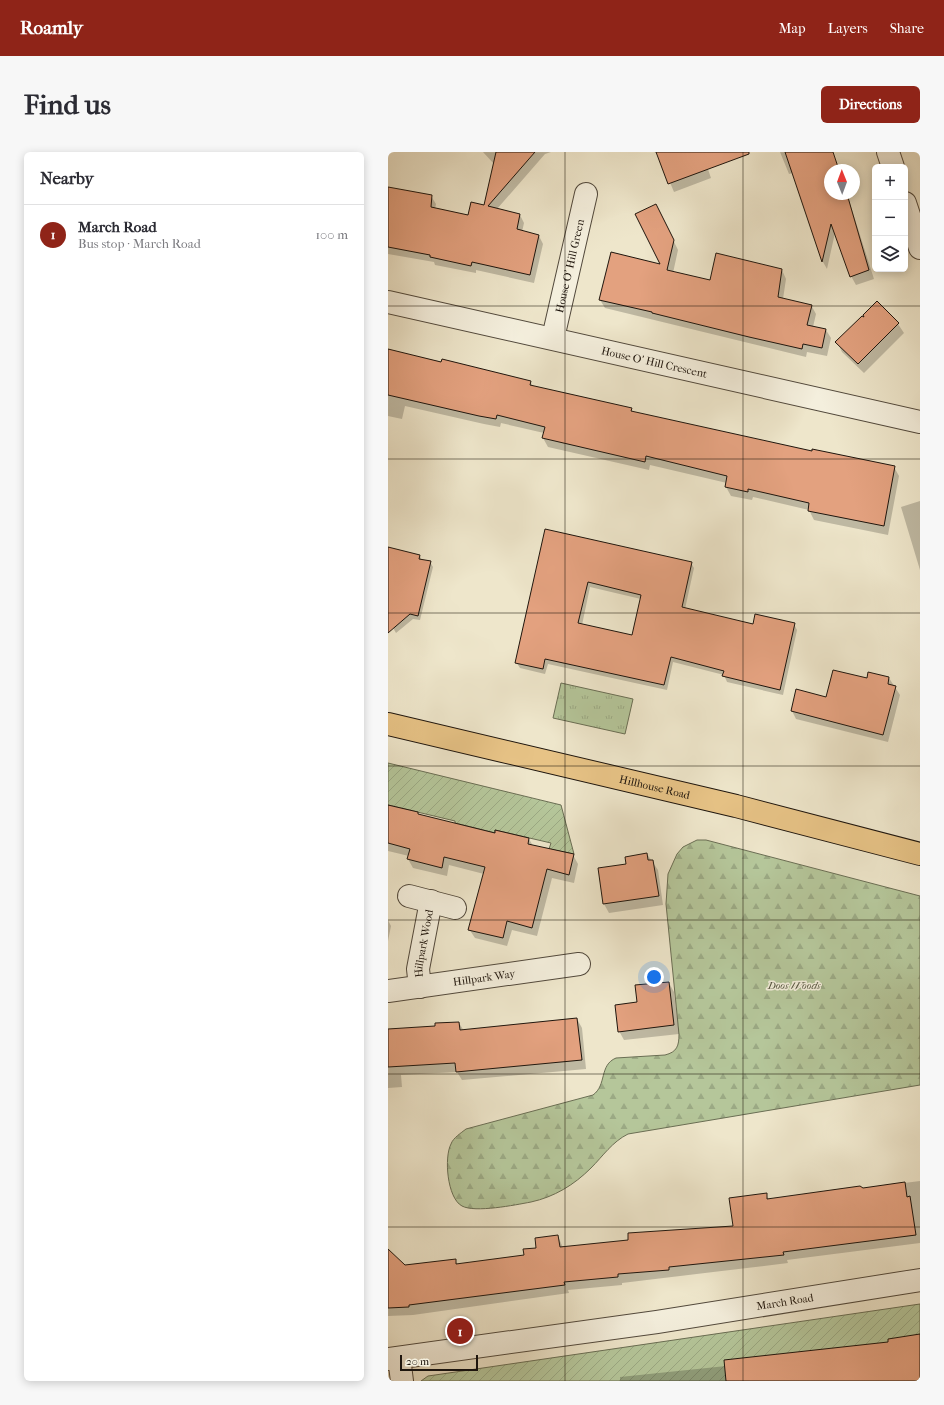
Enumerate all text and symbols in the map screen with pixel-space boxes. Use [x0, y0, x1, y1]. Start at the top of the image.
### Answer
text: Roamly [20, 17, 83, 39]
text: Map [779, 20, 806, 37]
text: Layers [828, 20, 868, 37]
text: Share [890, 20, 924, 37]
button: Directions [821, 86, 920, 123]
text: Find us [24, 88, 111, 121]
north arrow [824, 164, 860, 200]
map controls [872, 164, 908, 272]
button: + [872, 164, 908, 200]
text: Nearby [40, 168, 94, 188]
button: − [872, 200, 908, 236]
street label: House O' Hill Green [553, 217, 587, 314]
text: March Road [78, 218, 157, 236]
text: 1 [51, 227, 55, 242]
text: 100 m [315, 227, 348, 242]
text: Bus stop · March Road [78, 236, 201, 251]
button: layers [872, 236, 908, 272]
street label: House O' Hill Crescent [600, 344, 709, 380]
street label: Hillhouse Road [618, 772, 692, 802]
street label: Hillpark Wood [411, 907, 436, 978]
street label: Hillpark Way [452, 966, 517, 988]
your location [644, 967, 664, 987]
park label: Doos Woods [767, 979, 821, 992]
street label: March Road [755, 1290, 815, 1313]
pin: 1 [447, 1316, 473, 1346]
scale bar [400, 1353, 478, 1372]
text: 20 m [406, 1355, 429, 1368]

